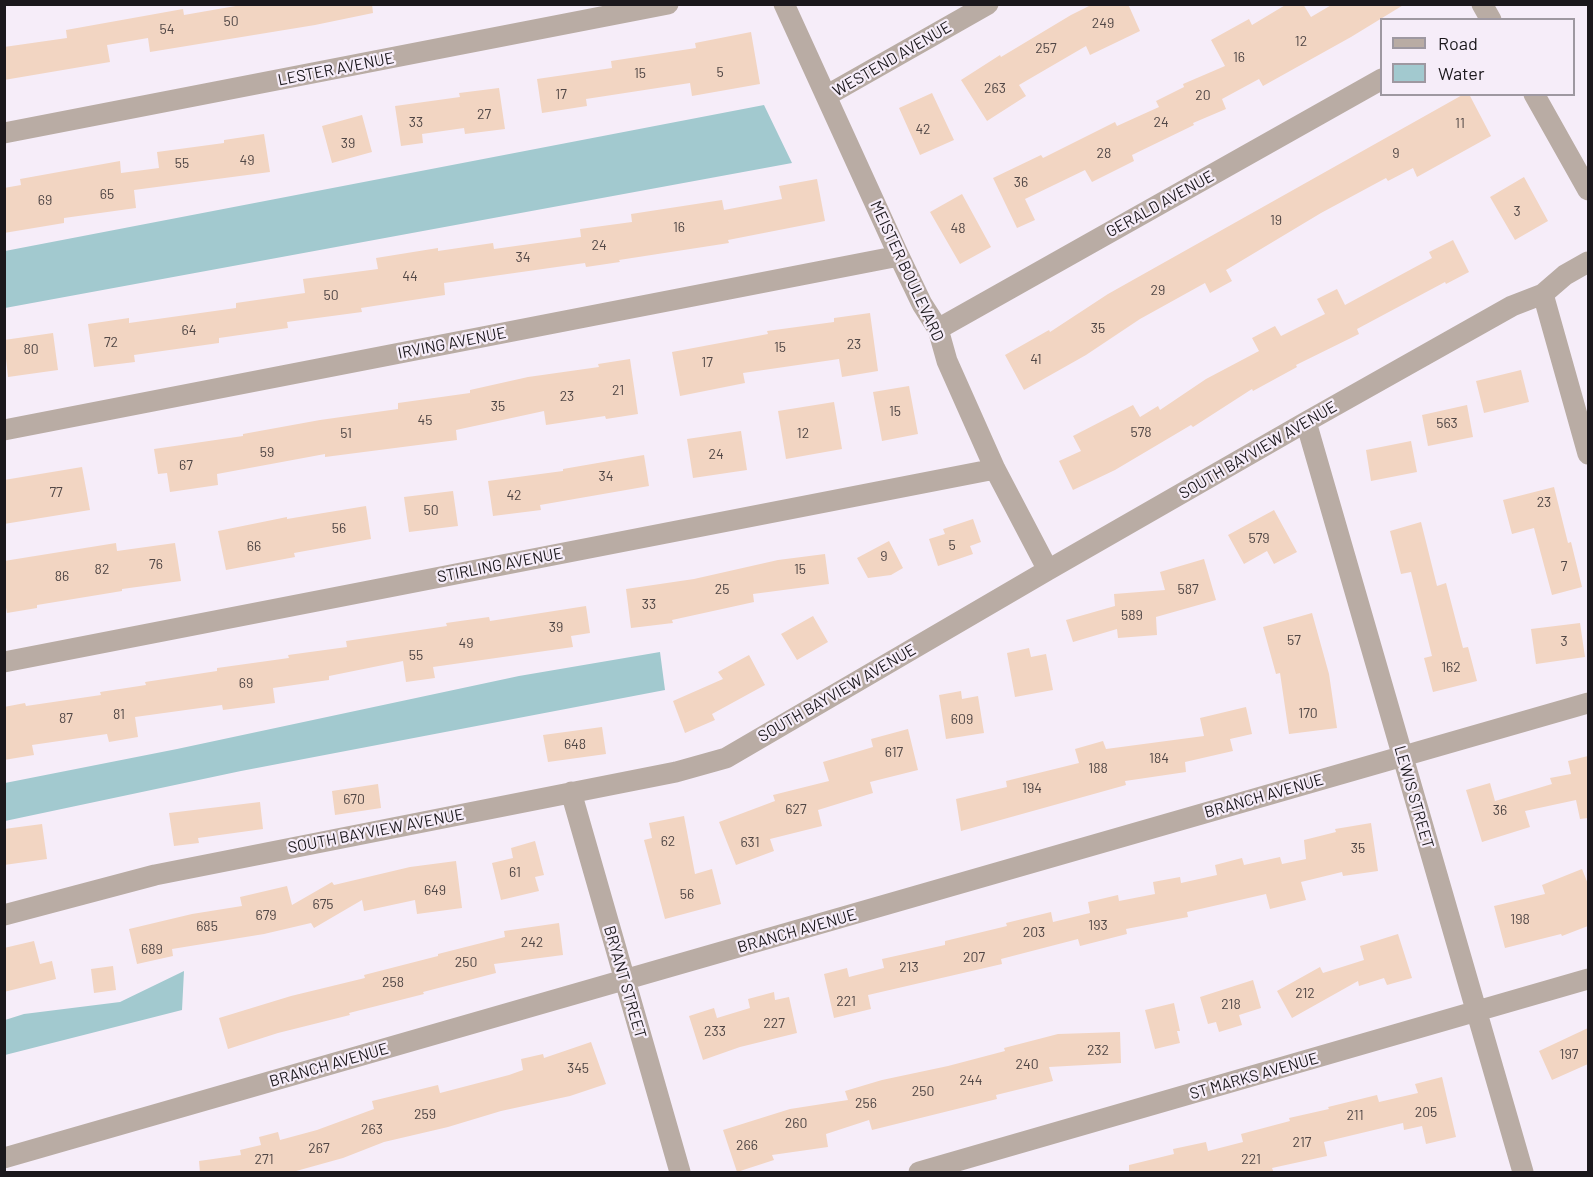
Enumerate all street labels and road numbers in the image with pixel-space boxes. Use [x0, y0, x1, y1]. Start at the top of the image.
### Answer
street label: WESTEND AVENUE [829, 17, 955, 101]
street label: LESTER AVENUE [276, 48, 396, 90]
street label: GERALD AVENUE [1103, 166, 1217, 242]
street label: MEISTER BOULEVARD [866, 198, 948, 344]
street label: IRVING AVENUE [396, 323, 508, 363]
street label: SOUTH BAYVIEW AVENUE [1176, 397, 1340, 503]
street label: STIRLING AVENUE [435, 543, 565, 587]
street label: SOUTH BAYVIEW AVENUE [755, 640, 919, 746]
street label: LEWIS STREET [1390, 743, 1438, 851]
street label: BRANCH AVENUE [1202, 770, 1326, 822]
street label: SOUTH BAYVIEW AVENUE [286, 804, 466, 858]
street label: BRANCH AVENUE [735, 905, 859, 957]
street label: BRYANT STREET [600, 923, 650, 1041]
street label: BRANCH AVENUE [267, 1039, 391, 1091]
street label: ST MARKS AVENUE [1187, 1048, 1321, 1104]

